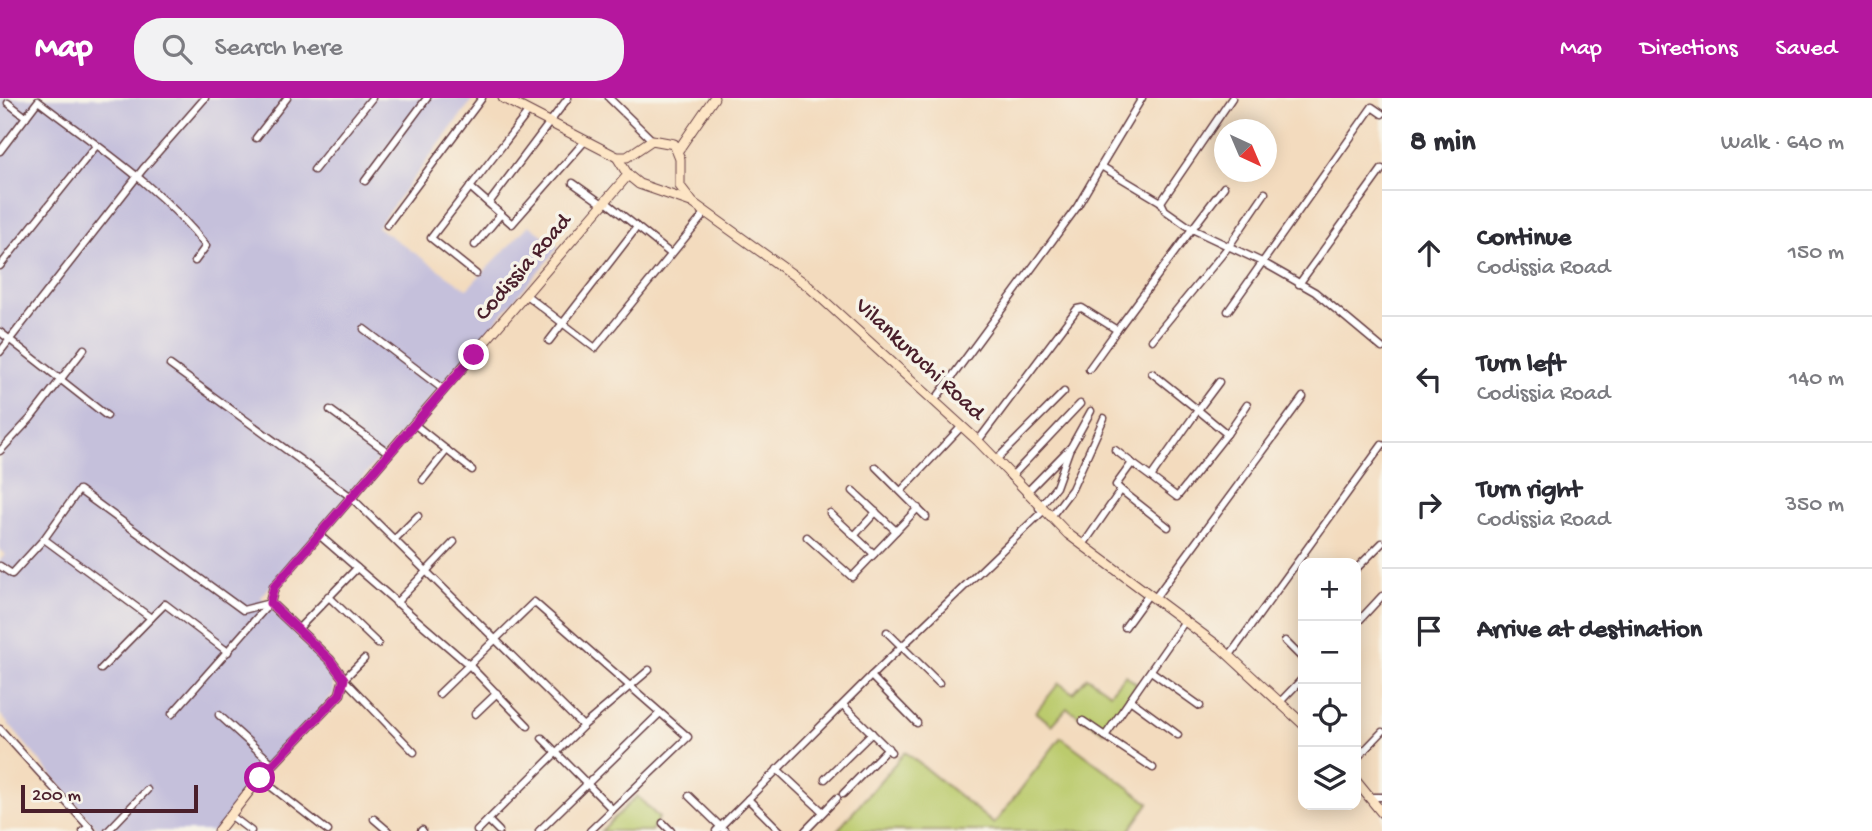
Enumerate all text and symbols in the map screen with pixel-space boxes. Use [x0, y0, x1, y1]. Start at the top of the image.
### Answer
search box [134, 18, 624, 81]
text: Map [35, 30, 92, 68]
icon: search [158, 30, 196, 68]
text: Search here [214, 34, 343, 65]
text: Map [1560, 35, 1602, 64]
text: Directions [1640, 35, 1738, 64]
text: Saved [1776, 35, 1837, 64]
north arrow [1214, 119, 1277, 182]
text: 8 min [1410, 126, 1476, 161]
text: Walk · 640 m [1721, 130, 1844, 157]
street label: Codissia Road [470, 208, 579, 327]
text: Continue [1477, 224, 1571, 255]
icon: ahead [1410, 234, 1448, 272]
text: 150 m [1788, 240, 1844, 267]
text: Codissia Road [1477, 255, 1610, 282]
street label: Vilankuruchi Road [848, 292, 991, 428]
route end [458, 339, 489, 370]
text: Turn left [1477, 350, 1565, 381]
icon: left [1410, 360, 1448, 398]
text: 140 m [1789, 366, 1844, 393]
text: Codissia Road [1477, 381, 1610, 408]
text: Turn right [1477, 476, 1581, 507]
icon: right [1410, 486, 1448, 524]
text: 350 m [1785, 492, 1844, 519]
text: Codissia Road [1477, 507, 1610, 534]
map controls [1298, 558, 1361, 810]
button: + [1298, 558, 1361, 621]
icon: arrive [1410, 612, 1448, 650]
text: Arrive at destination [1477, 616, 1702, 647]
button: − [1298, 621, 1361, 684]
button: locate [1298, 684, 1361, 747]
button: layers [1298, 747, 1361, 810]
route start [244, 762, 275, 793]
scale bar [21, 782, 198, 814]
text: 200 m [32, 785, 81, 808]

